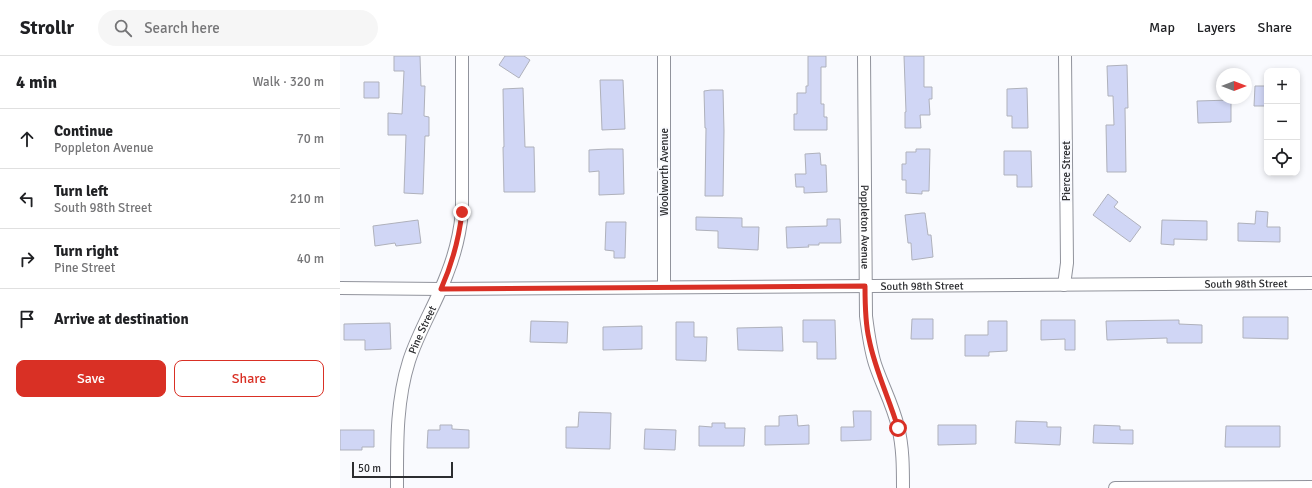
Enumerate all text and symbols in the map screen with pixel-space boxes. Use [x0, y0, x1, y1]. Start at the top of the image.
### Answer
search box [98, 10, 378, 46]
text: Strollr [20, 16, 74, 40]
icon: search [112, 17, 134, 39]
text: Search here [144, 19, 220, 37]
text: Map [1149, 19, 1175, 36]
text: Layers [1197, 19, 1236, 36]
text: Share [1258, 19, 1292, 36]
north arrow [1216, 68, 1252, 104]
map controls [1264, 68, 1300, 176]
button: + [1264, 68, 1300, 104]
text: 4 min [16, 72, 57, 93]
text: Walk · 320 m [253, 74, 324, 90]
button: − [1264, 104, 1300, 140]
text: Continue [54, 122, 113, 140]
icon: ahead [16, 128, 38, 150]
street label: Woolworth Avenue [658, 128, 671, 216]
text: 70 m [297, 131, 324, 147]
text: Poppleton Avenue [54, 140, 154, 156]
button: locate [1264, 140, 1300, 176]
street label: Pierce Street [1060, 141, 1073, 201]
text: Turn left [54, 182, 108, 200]
street label: Poppleton Avenue [858, 185, 872, 269]
icon: left [16, 188, 38, 210]
text: 210 m [290, 191, 324, 207]
text: South 98th Street [54, 200, 152, 216]
route end [453, 203, 471, 221]
text: Turn right [54, 242, 119, 260]
icon: right [16, 248, 38, 270]
text: 40 m [297, 251, 324, 267]
text: Pine Street [54, 260, 115, 276]
street label: South 98th Street [1204, 277, 1288, 291]
street label: South 98th Street [880, 279, 964, 293]
street label: Pine Street [406, 303, 439, 356]
icon: arrive [16, 308, 38, 330]
text: Arrive at destination [54, 310, 189, 328]
button: Save [16, 360, 166, 397]
button: Share [174, 360, 324, 397]
route start [889, 419, 907, 437]
scale bar [352, 460, 453, 479]
text: 50 m [358, 462, 381, 475]

